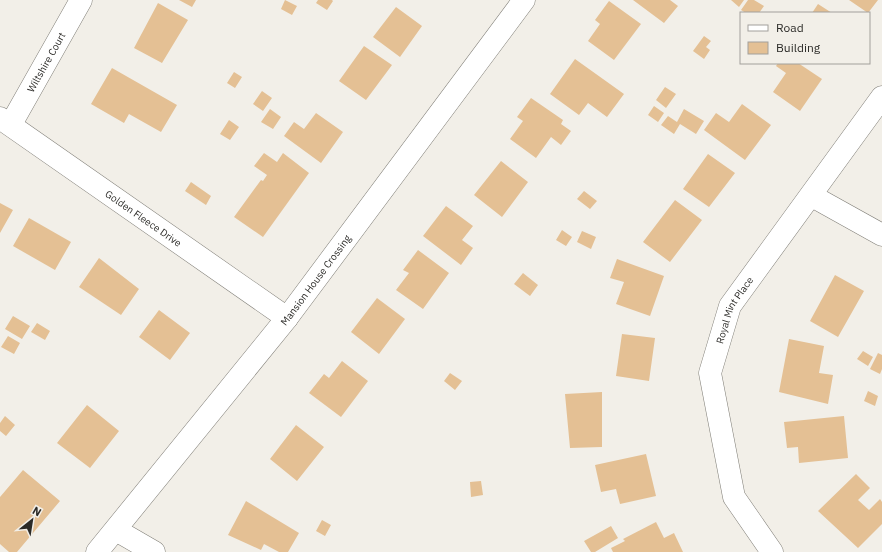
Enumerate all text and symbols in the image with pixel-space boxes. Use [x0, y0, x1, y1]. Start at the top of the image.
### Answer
legend [740, 12, 870, 64]
text: Road [776, 20, 804, 35]
street label: Wiltshire Court [24, 29, 68, 95]
text: Building [776, 40, 821, 55]
street label: Golden Fleece Drive [103, 187, 185, 249]
street label: Mansion House Crossing [277, 231, 354, 328]
street label: Royal Mint Place [713, 274, 756, 345]
north arrow [12, 500, 52, 540]
text: N [30, 503, 44, 519]

